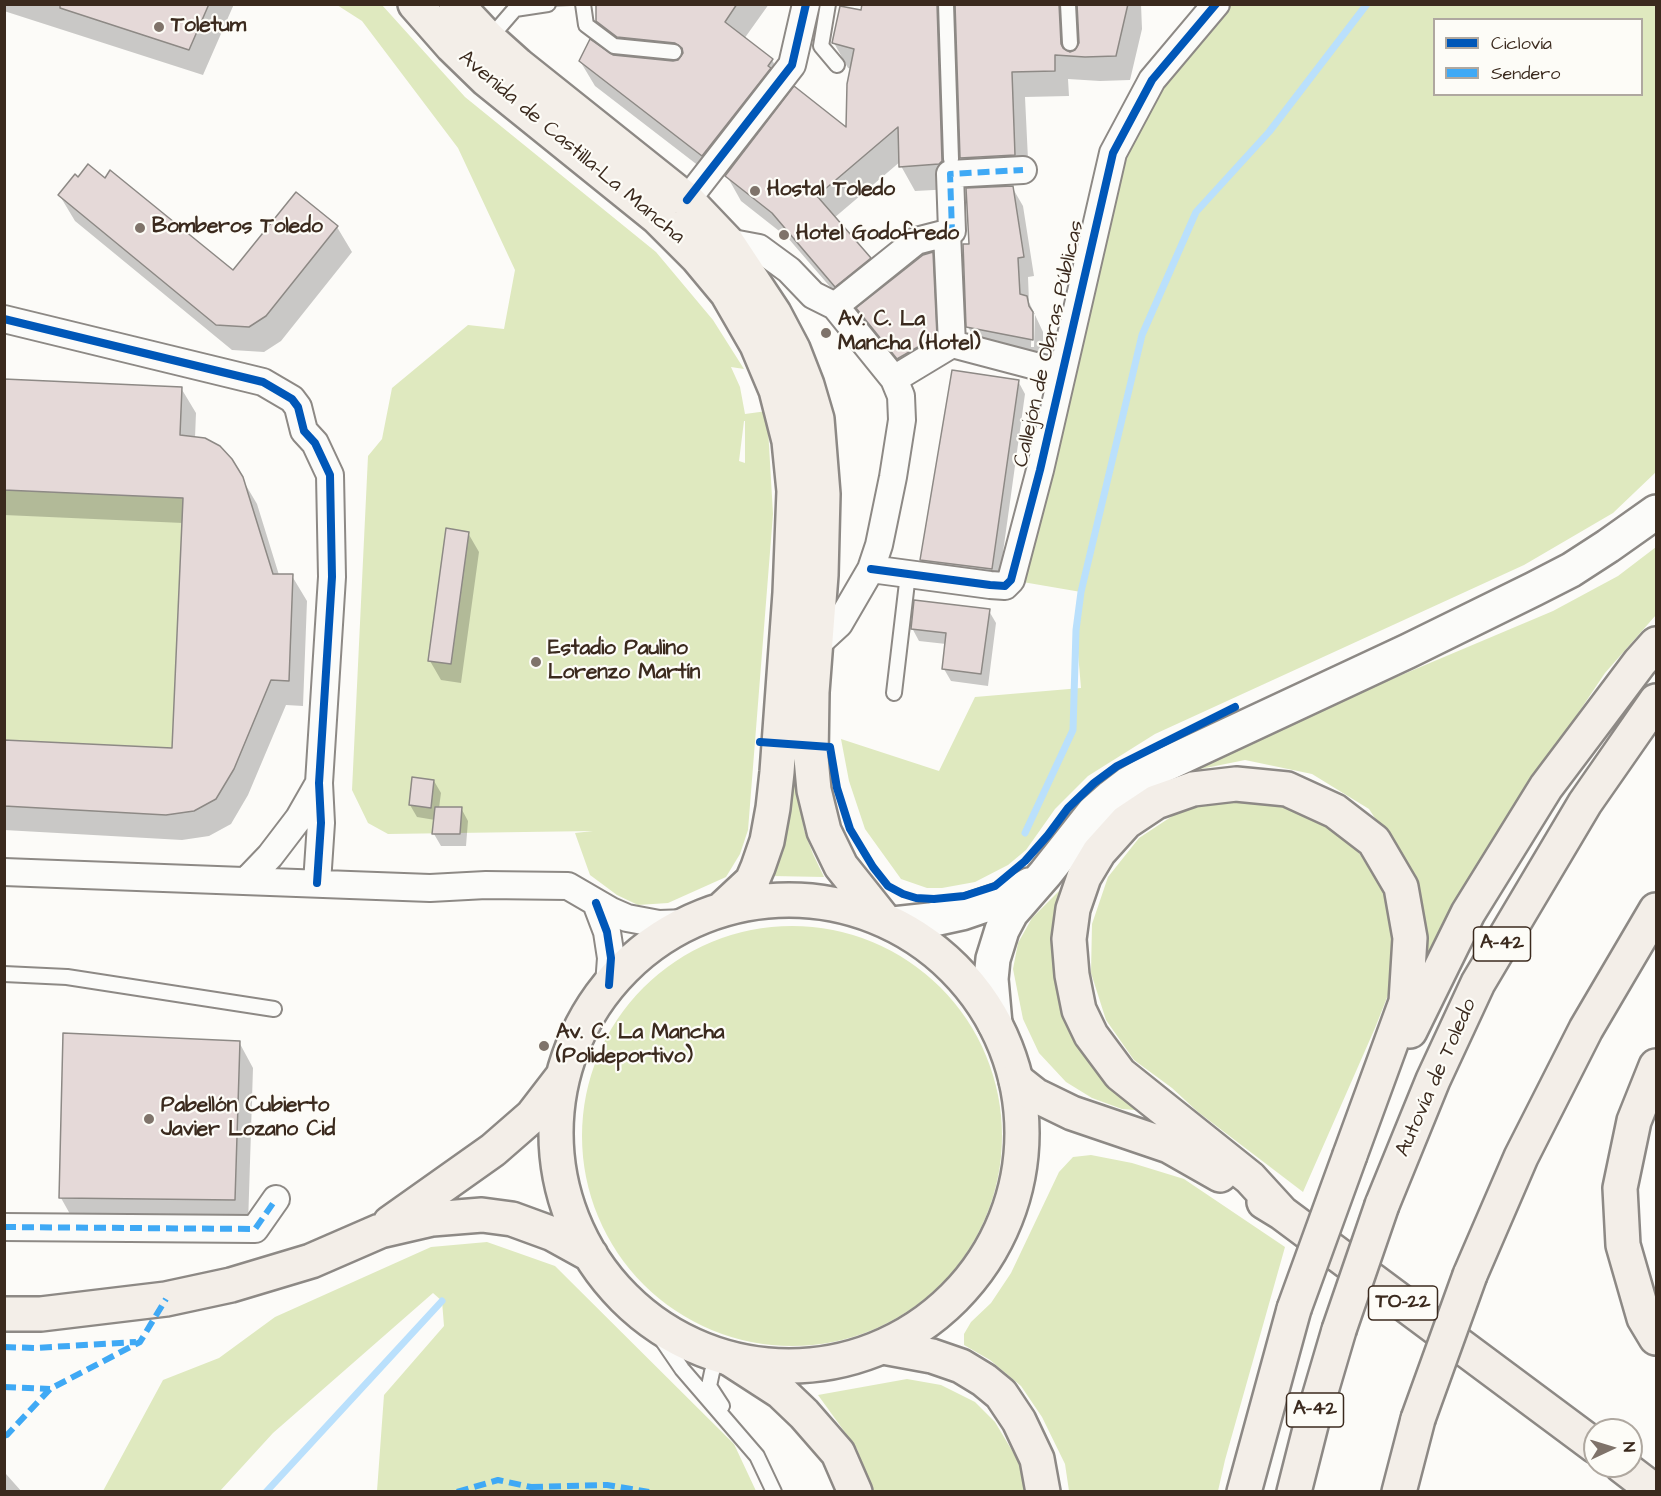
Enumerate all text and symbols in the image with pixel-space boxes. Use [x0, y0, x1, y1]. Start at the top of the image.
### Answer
place label: Toletum [171, 14, 246, 40]
legend [1433, 18, 1643, 96]
marker: Toletum [152, 20, 166, 34]
text: Ciclovía [1491, 31, 1552, 56]
street label: Avenida de Castilla-La Mancha [453, 46, 689, 250]
text: Sendero [1491, 61, 1560, 86]
place label: Hostal Toledo [767, 178, 895, 204]
marker: Hostal Toledo [748, 184, 762, 198]
place label: Bomberos Toledo [152, 215, 323, 241]
street label: Callejón de Obras Públicas [1009, 218, 1091, 470]
marker: Bomberos Toledo [133, 221, 147, 235]
place label: Hotel Godofredo [796, 222, 959, 248]
marker: Hotel Godofredo [777, 228, 791, 242]
place label: Av. C. La Mancha (Hotel) [838, 308, 981, 358]
marker: Av. C. La Mancha (Hotel) [819, 326, 833, 340]
place label: Estadio Paulino Lorenzo Martín [548, 637, 700, 687]
marker: Estadio Paulino Lorenzo Martín [529, 655, 543, 669]
road number: A-42 [1474, 927, 1530, 961]
street label: Autovía de Toledo [1391, 995, 1483, 1161]
place label: Av. C. La Mancha (Polideportivo) [556, 1021, 724, 1071]
marker: Av. C. La Mancha (Polideportivo) [537, 1039, 551, 1053]
place label: Pabellón Cubierto Javier Lozano Cid [161, 1094, 335, 1144]
marker: Pabellón Cubierto Javier Lozano Cid [142, 1112, 156, 1126]
road number: TO-22 [1368, 1286, 1438, 1320]
road number: A-42 [1286, 1393, 1344, 1427]
north arrow [1583, 1418, 1643, 1478]
text: N [1618, 1441, 1640, 1453]

